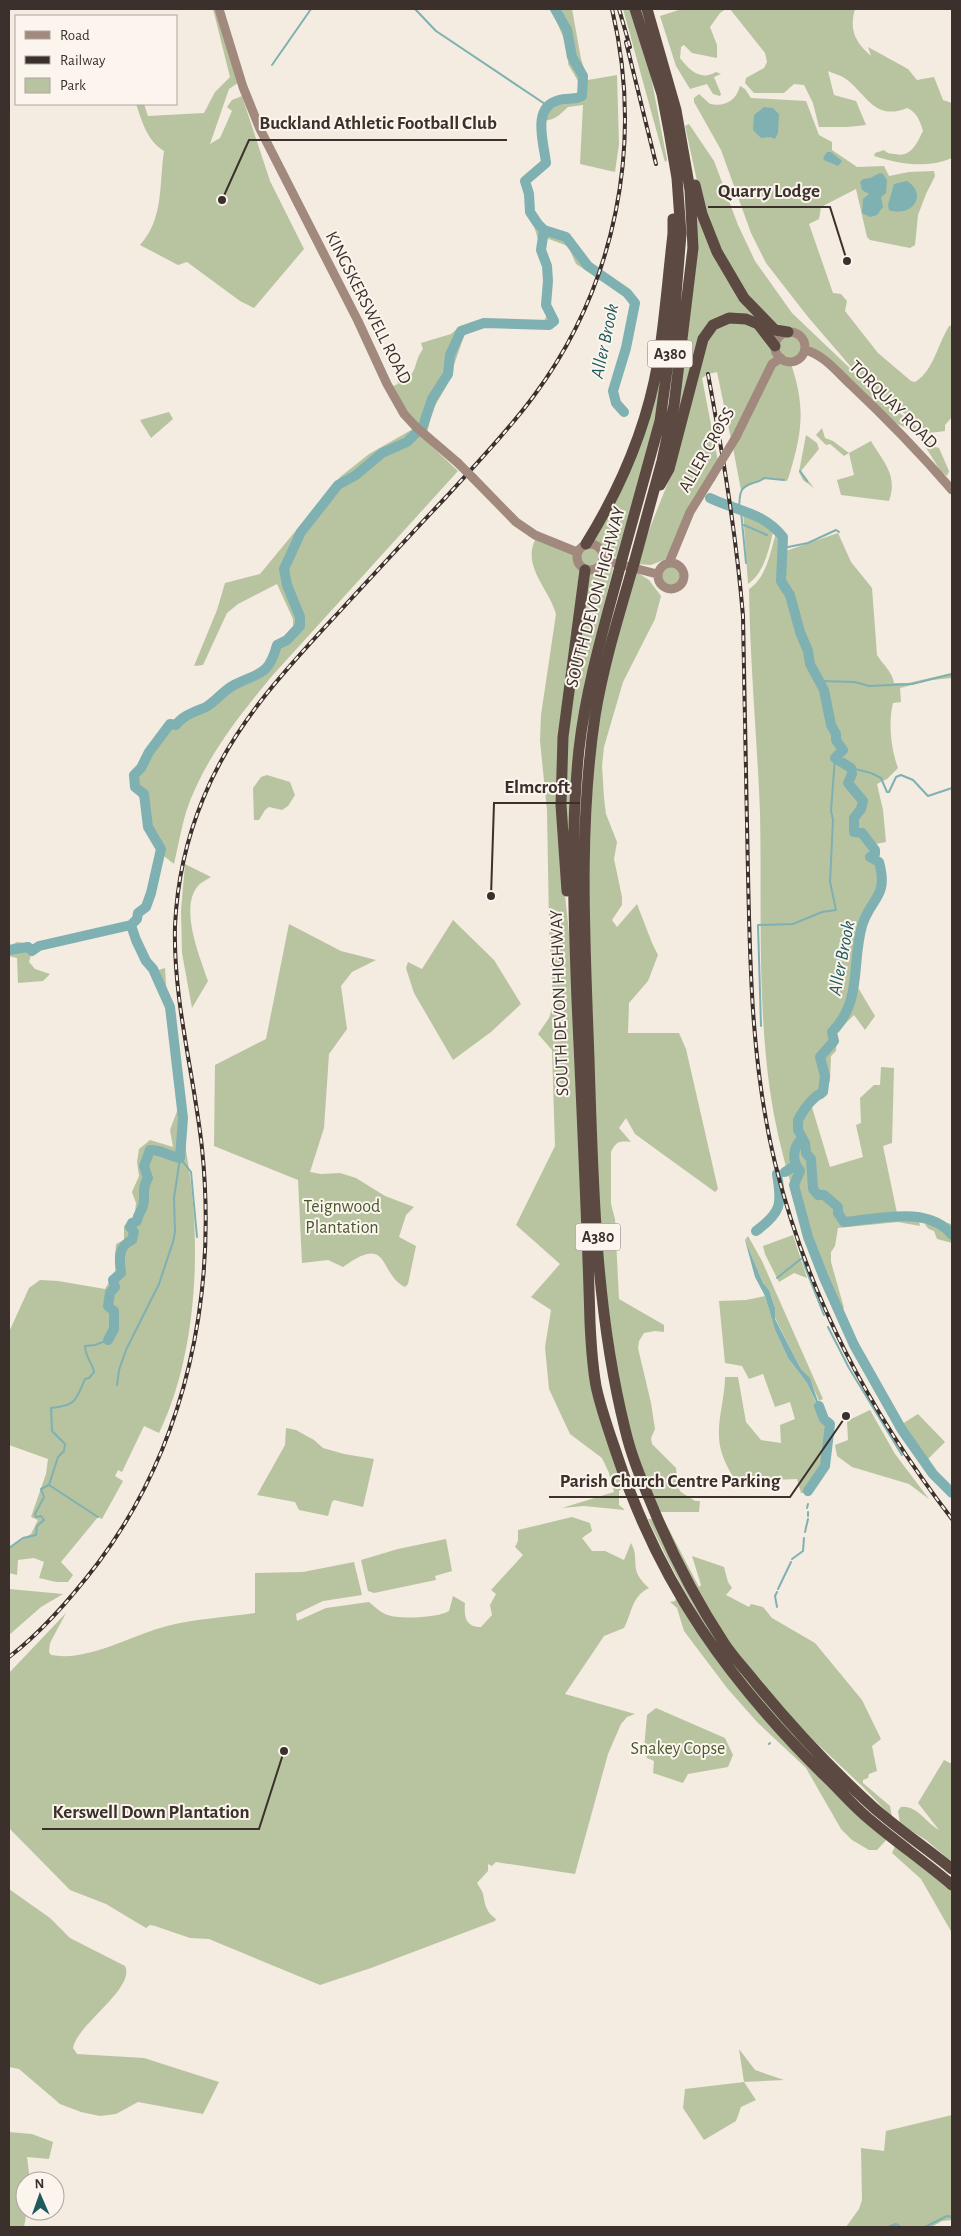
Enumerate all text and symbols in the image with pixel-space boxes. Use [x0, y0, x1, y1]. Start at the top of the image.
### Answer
legend [15, 15, 178, 105]
text: Road [60, 28, 90, 43]
text: Railway [60, 53, 106, 68]
text: Park [60, 78, 86, 93]
callout: Buckland Athletic Football Club [249, 106, 507, 140]
text: Buckland Athletic Football Club [259, 114, 497, 133]
callout: Quarry Lodge [708, 173, 830, 207]
text: Quarry Lodge [718, 182, 820, 201]
street label: KINGSKERSWELL ROAD [322, 229, 414, 387]
water label: Aller Brook [588, 302, 622, 381]
road number: A380 [648, 340, 692, 368]
street label: TORQUAY ROAD [845, 357, 941, 453]
street label: ALLER CROSS [676, 405, 738, 495]
street label: SOUTH DEVON HIGHWAY [563, 504, 629, 689]
callout: Elmcroft [494, 769, 580, 803]
text: Elmcroft [504, 778, 570, 797]
street label: SOUTH DEVON HIGHWAY [548, 909, 572, 1097]
water label: Aller Brook [825, 919, 859, 998]
park label: Teignwood Plantation [304, 1198, 380, 1237]
road number: A380 [576, 1224, 620, 1250]
callout: Parish Church Centre Parking [549, 1463, 790, 1497]
text: Parish Church Centre Parking [560, 1472, 781, 1491]
park label: Snakey Copse [631, 1740, 725, 1758]
callout: Kerswell Down Plantation [42, 1795, 259, 1829]
text: Kerswell Down Plantation [53, 1803, 249, 1822]
north arrow [15, 2171, 65, 2221]
text: N [34, 2177, 45, 2191]

